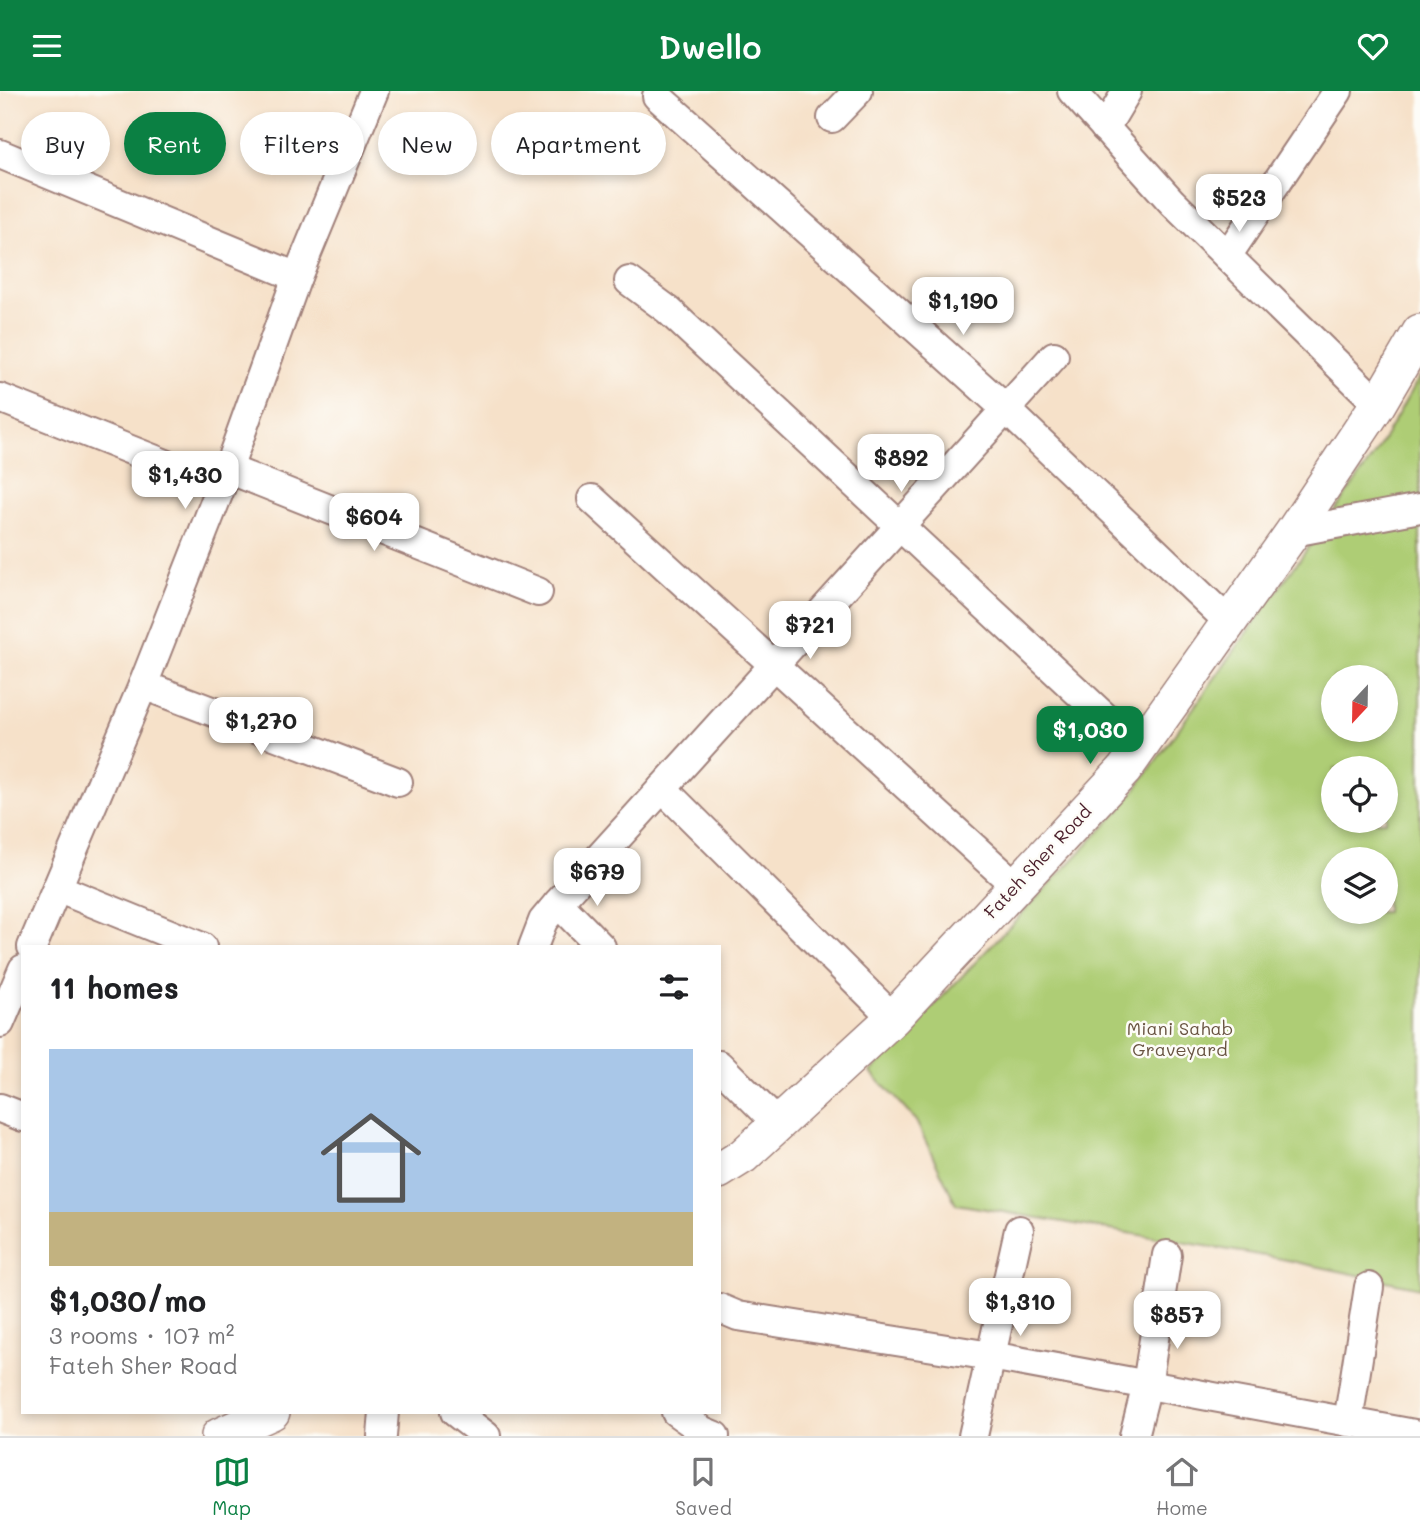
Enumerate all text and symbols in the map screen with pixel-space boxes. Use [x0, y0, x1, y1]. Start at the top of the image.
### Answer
text: Dwello [659, 25, 761, 67]
icon: menu [28, 27, 66, 65]
icon: heart [1354, 27, 1392, 65]
chip: Buy [21, 112, 110, 175]
chip: Rent [124, 112, 226, 175]
chip: Filters [240, 112, 364, 175]
chip: New [378, 112, 477, 175]
chip: Apartment [491, 112, 666, 175]
pin: $523 [1198, 174, 1280, 234]
text: $523 [1212, 182, 1266, 212]
pin: $1,190 [906, 278, 1020, 337]
text: $1,190 [928, 285, 998, 315]
pin: $892 [860, 435, 942, 494]
text: $892 [873, 442, 929, 472]
pin: $1,430 [128, 451, 242, 511]
text: $1,430 [148, 459, 222, 489]
pin: $604 [333, 493, 415, 553]
text: $604 [345, 501, 403, 531]
pin: $721 [769, 601, 851, 661]
text: $721 [785, 609, 835, 639]
north arrow [1321, 665, 1398, 742]
map controls [1321, 665, 1398, 924]
pin: $1,270 [204, 697, 318, 757]
text: $1,270 [225, 705, 297, 735]
pin: $1,030 [1033, 707, 1147, 766]
text: $1,030 [1053, 714, 1127, 744]
button: locate [1321, 756, 1398, 833]
street label: Fateh Sher Road [978, 799, 1096, 923]
button: layers [1321, 847, 1398, 924]
pin: $679 [556, 849, 638, 908]
text: $679 [570, 856, 624, 886]
text: 11 homes [49, 967, 179, 1007]
icon: filters [655, 968, 693, 1006]
park label: Miani Sahab Graveyard [1127, 1016, 1233, 1061]
icon: home [308, 1095, 434, 1221]
pin: $1,310 [963, 1279, 1077, 1338]
text: $1,030/mo [49, 1280, 206, 1320]
text: $1,310 [985, 1286, 1055, 1316]
pin: $857 [1136, 1291, 1218, 1351]
text: $857 [1150, 1299, 1204, 1329]
text: 3 rooms · 107 m² [49, 1320, 235, 1350]
text: Fateh Sher Road [49, 1350, 237, 1380]
tab: Map [212, 1453, 251, 1520]
tab: Saved [675, 1453, 732, 1520]
tab: Home [1156, 1453, 1208, 1520]

